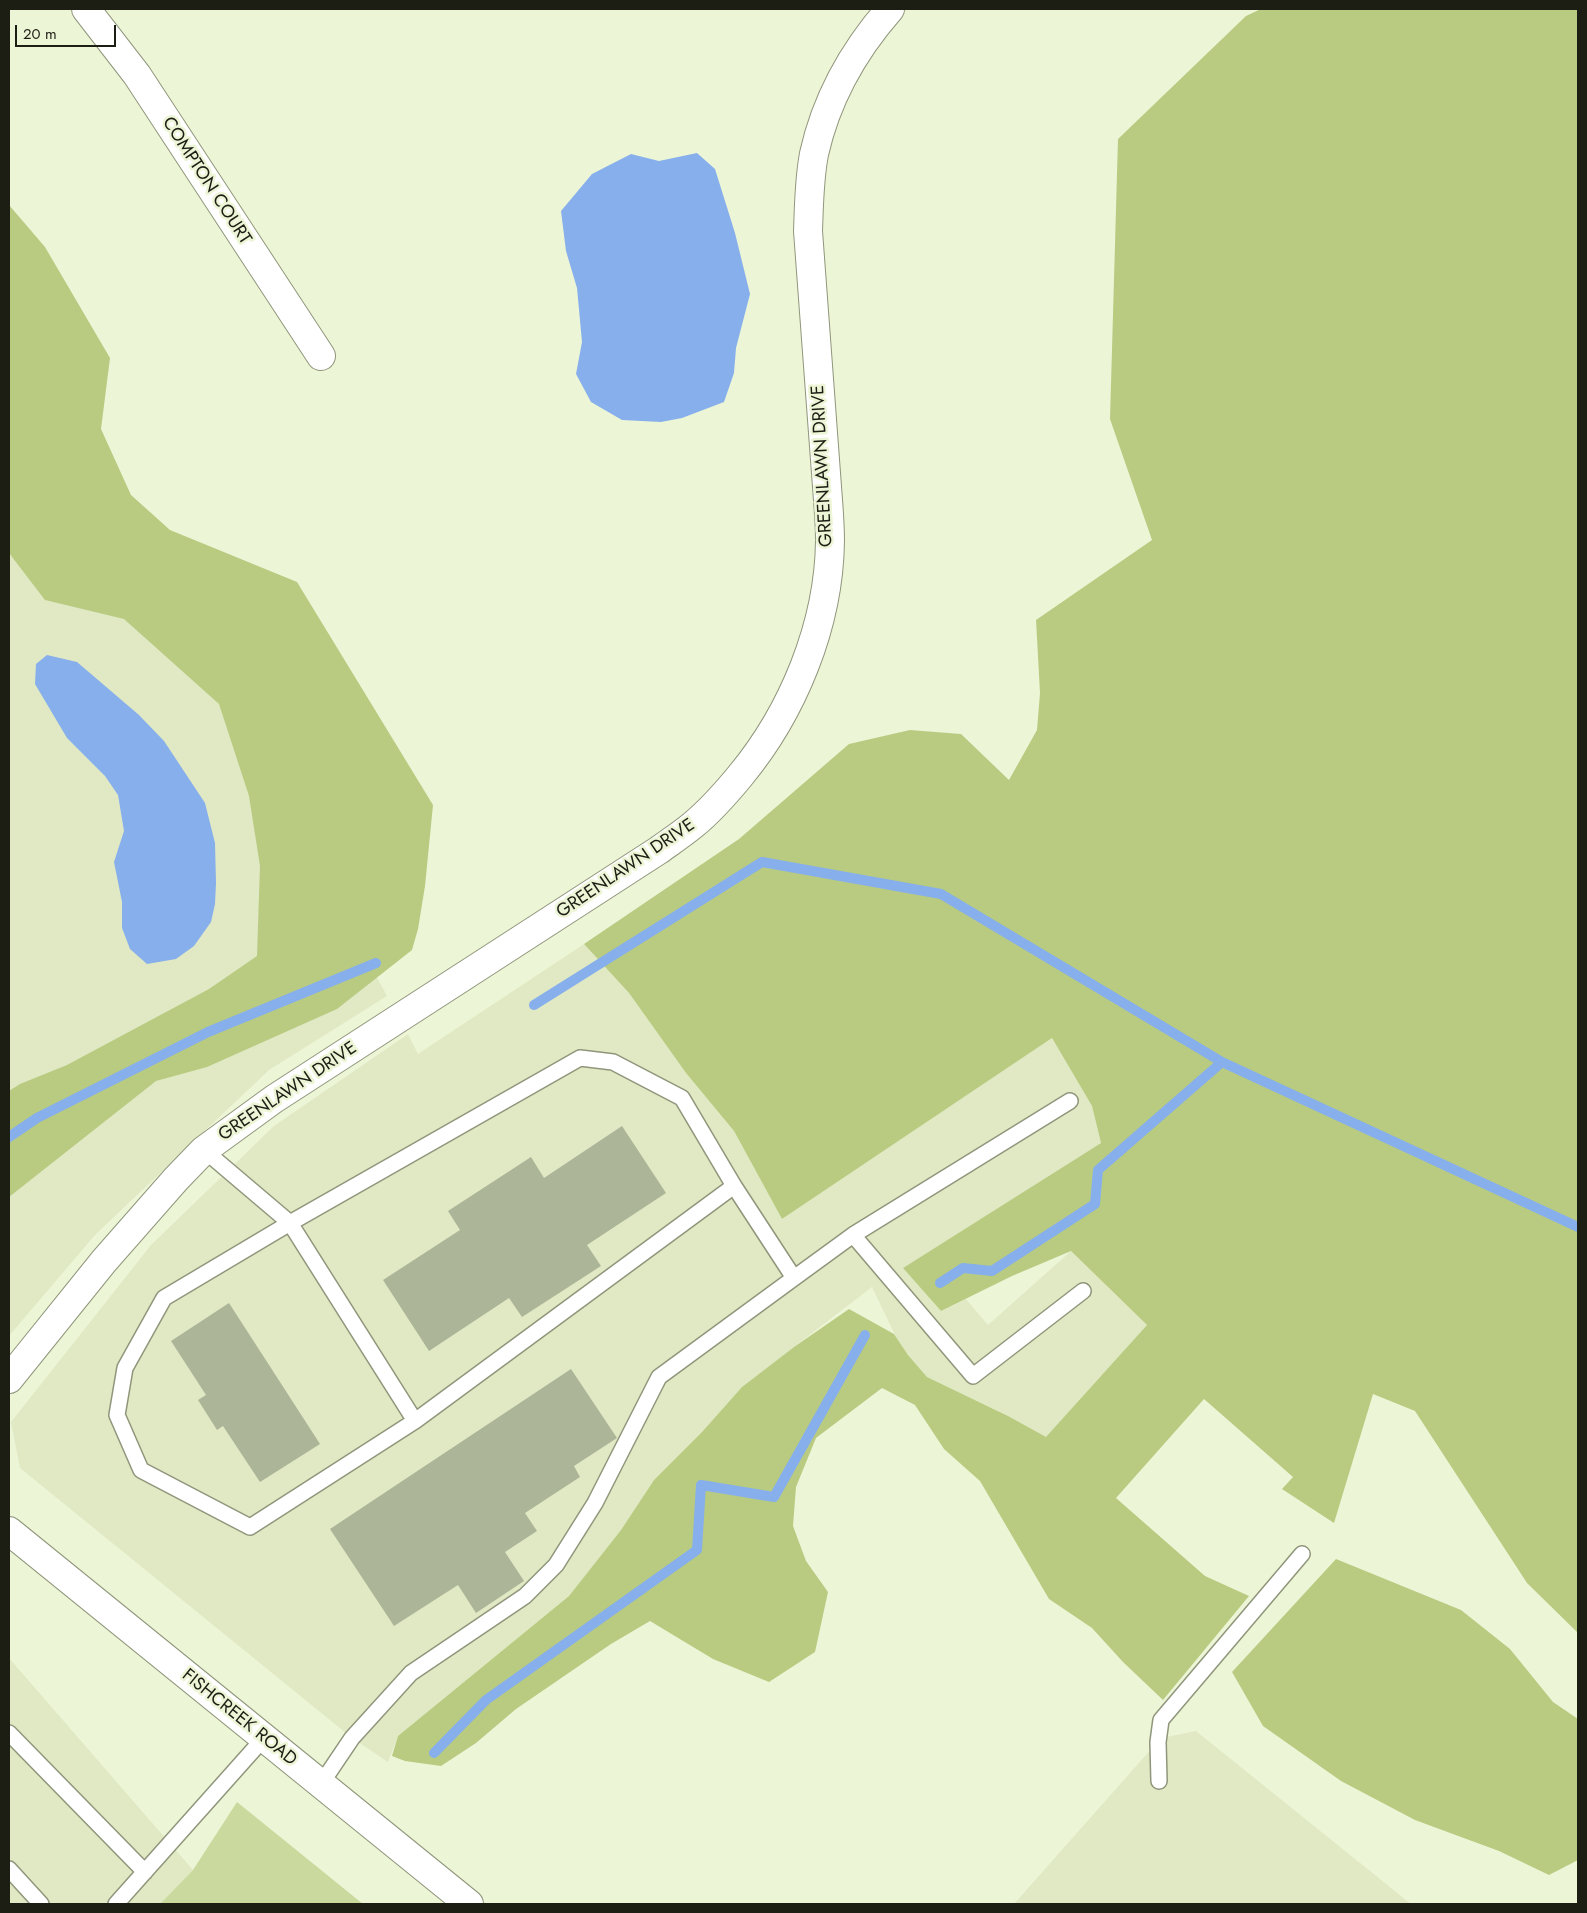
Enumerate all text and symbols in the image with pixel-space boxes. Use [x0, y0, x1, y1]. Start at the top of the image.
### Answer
scale bar [18, 15, 119, 47]
text: 20 m [23, 23, 57, 45]
street label: COMPTON COURT [157, 113, 255, 249]
street label: GREENLAWN DRIVE [808, 384, 838, 548]
street label: GREENLAWN DRIVE [553, 815, 699, 923]
street label: GREENLAWN DRIVE [215, 1038, 361, 1146]
street label: FISHCREEK ROAD [177, 1665, 301, 1771]

